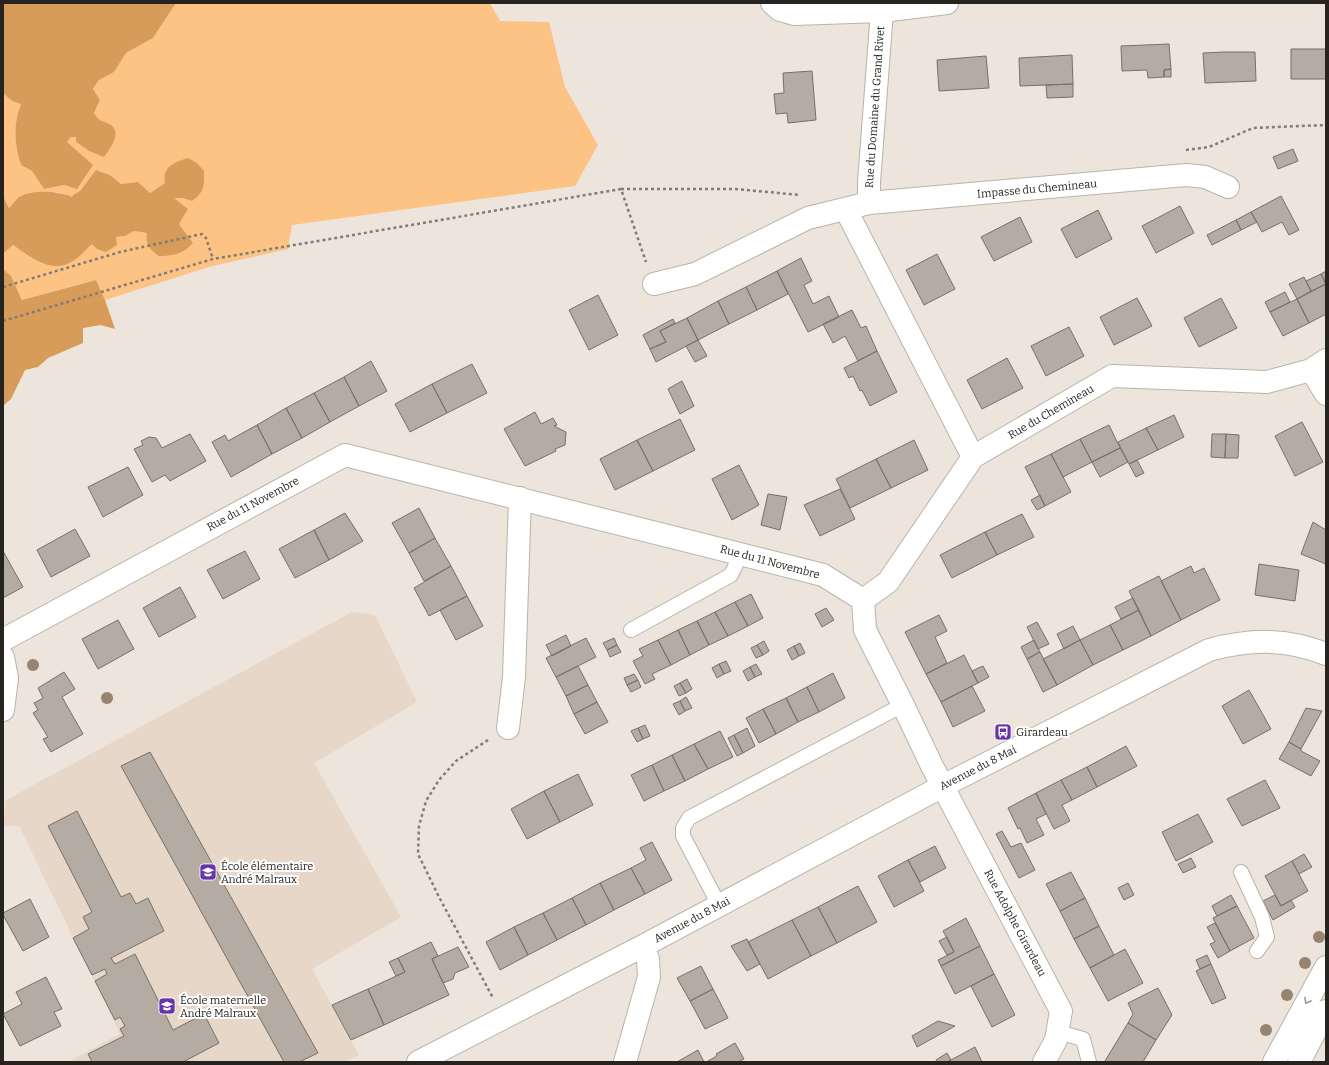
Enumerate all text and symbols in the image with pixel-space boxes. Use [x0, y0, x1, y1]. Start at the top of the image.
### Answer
street label: Rue du Domaine du Grand Rivet [863, 26, 887, 188]
street label: Impasse du Chemineau [976, 177, 1098, 201]
street label: Rue du Chemineau [1006, 382, 1096, 442]
street label: Rue du 11 Novembre [205, 474, 301, 534]
street label: Rue du 11 Novembre [719, 542, 821, 582]
bus stop icon: Girardeau [993, 722, 1013, 742]
place label: Girardeau [1016, 726, 1068, 739]
street label: Avenue du 8 Mai [938, 743, 1019, 793]
place label: École élémentaire André Malraux [221, 859, 313, 886]
school or university icon: École élémentaire André Malraux [198, 862, 218, 882]
street label: Rue Adolphe Girardeau [981, 867, 1049, 979]
street label: Avenue du 8 Mai [652, 894, 733, 945]
place label: École maternelle André Malraux [180, 993, 266, 1020]
school or university icon: École maternelle André Malraux [157, 996, 177, 1016]
one-way arrow [1305, 997, 1312, 1005]

